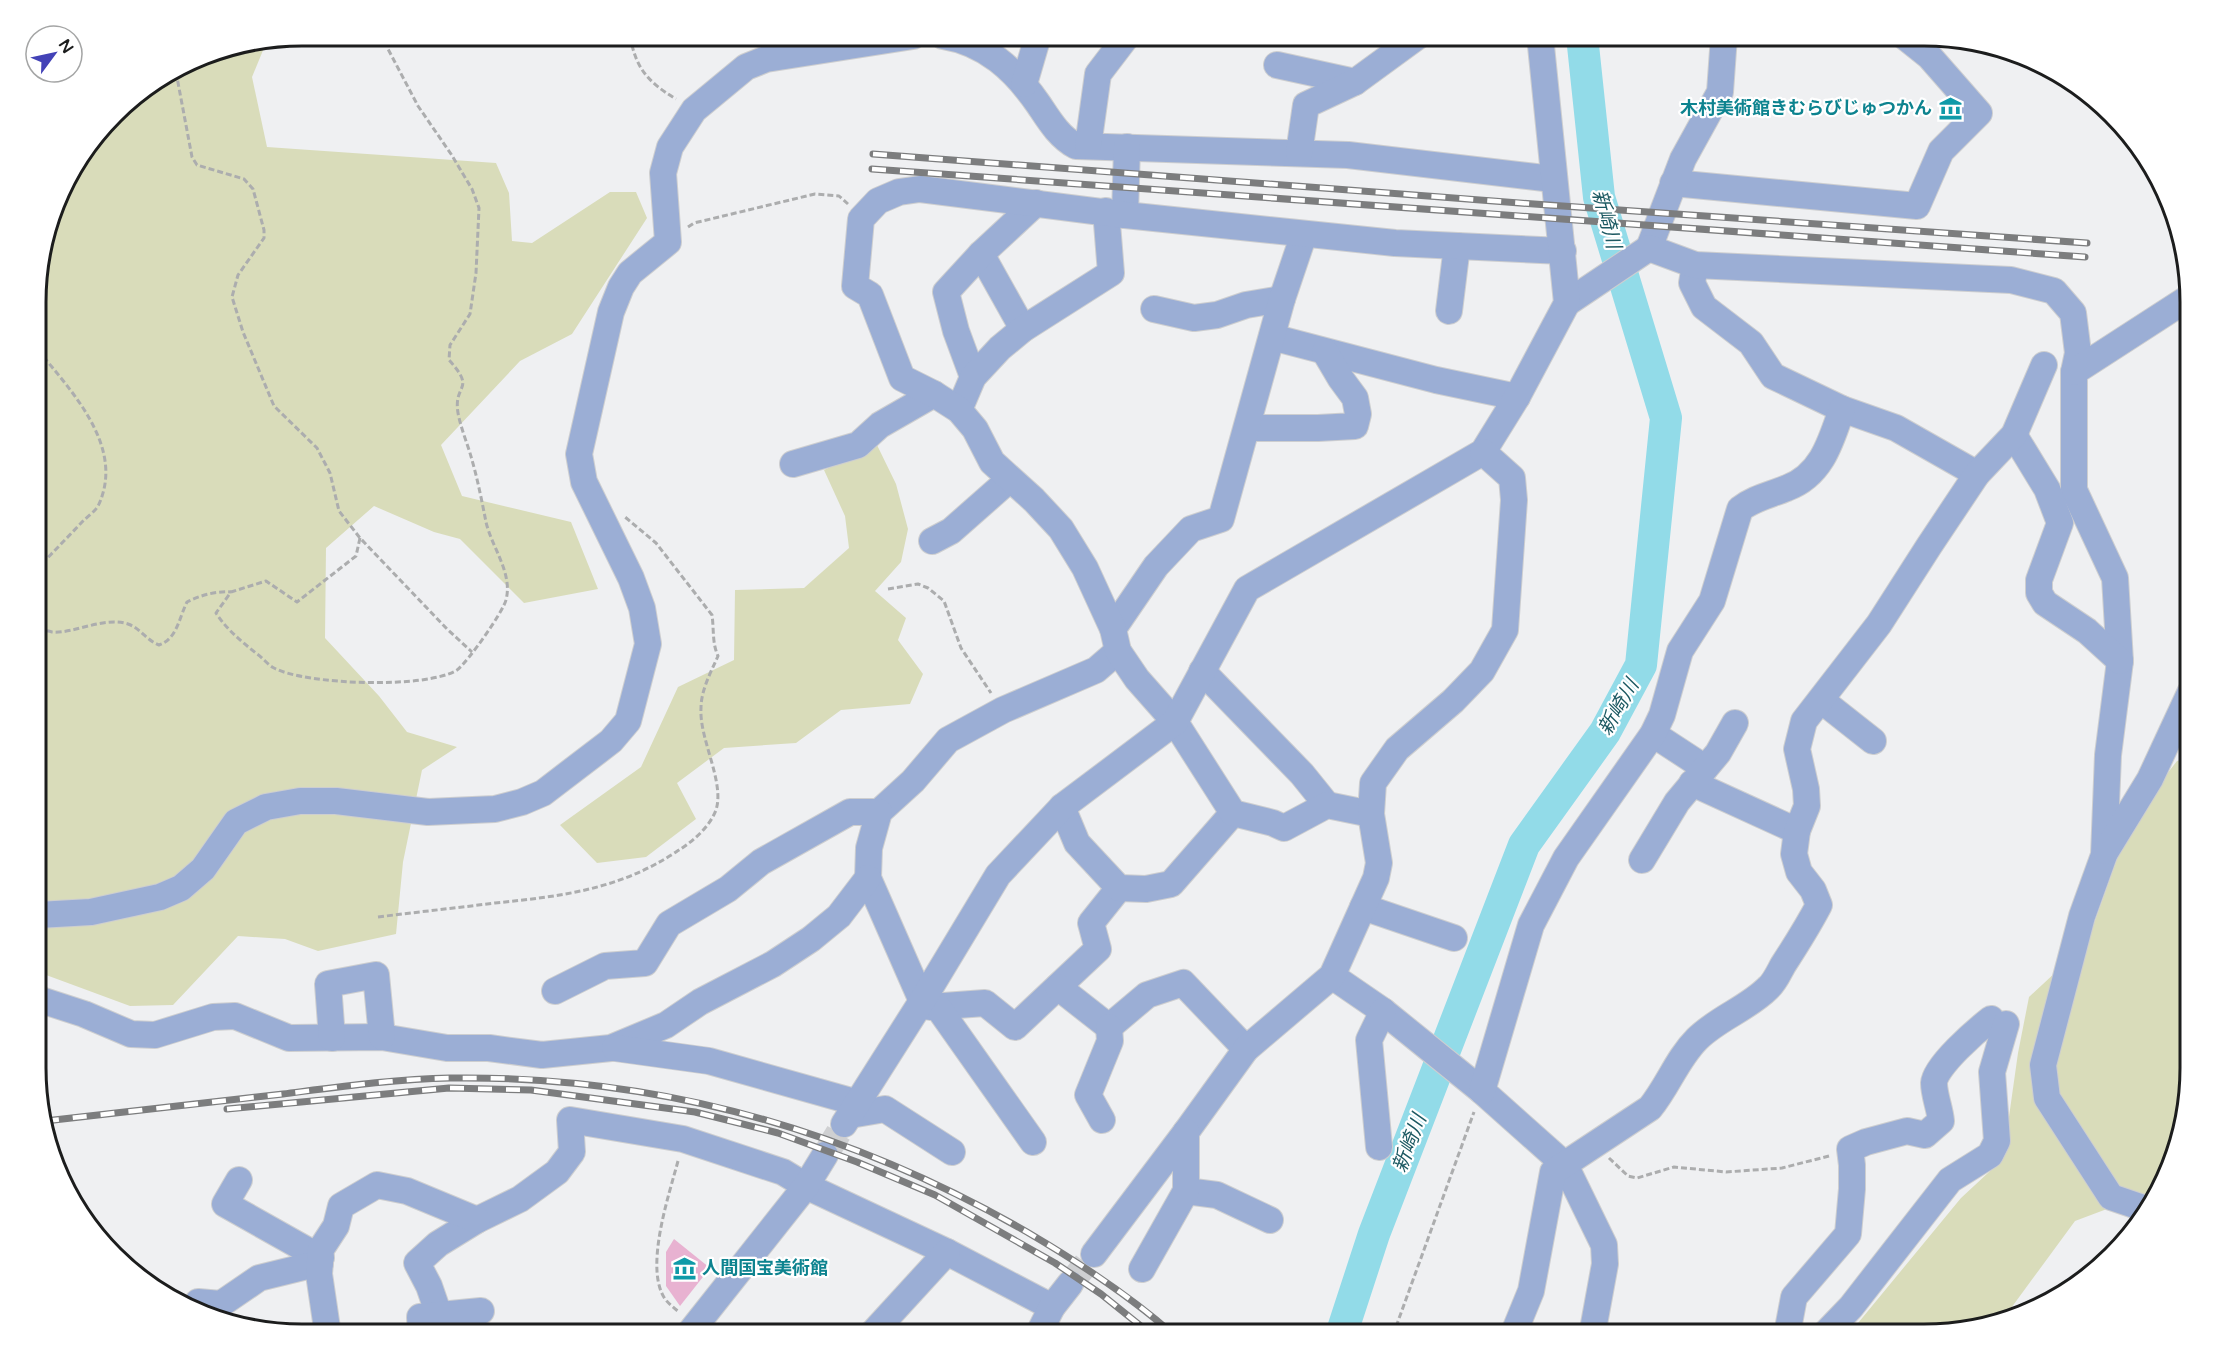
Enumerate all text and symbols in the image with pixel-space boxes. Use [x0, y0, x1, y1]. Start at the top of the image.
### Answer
north arrow [24, 24, 84, 84]
text: N [54, 36, 78, 57]
museum icon: 木村美術館きむらびじゅつかん [1937, 95, 1963, 121]
place label: 木村美術館きむらびじゅつかん [1680, 97, 1932, 119]
water label: 新崎川 [1587, 187, 1626, 253]
water label: 新崎川 [1593, 674, 1645, 739]
water label: 新崎川 [1388, 1109, 1433, 1176]
museum icon: 人間国宝美術館 [671, 1255, 697, 1281]
place label: 人間国宝美術館 [702, 1257, 828, 1279]

